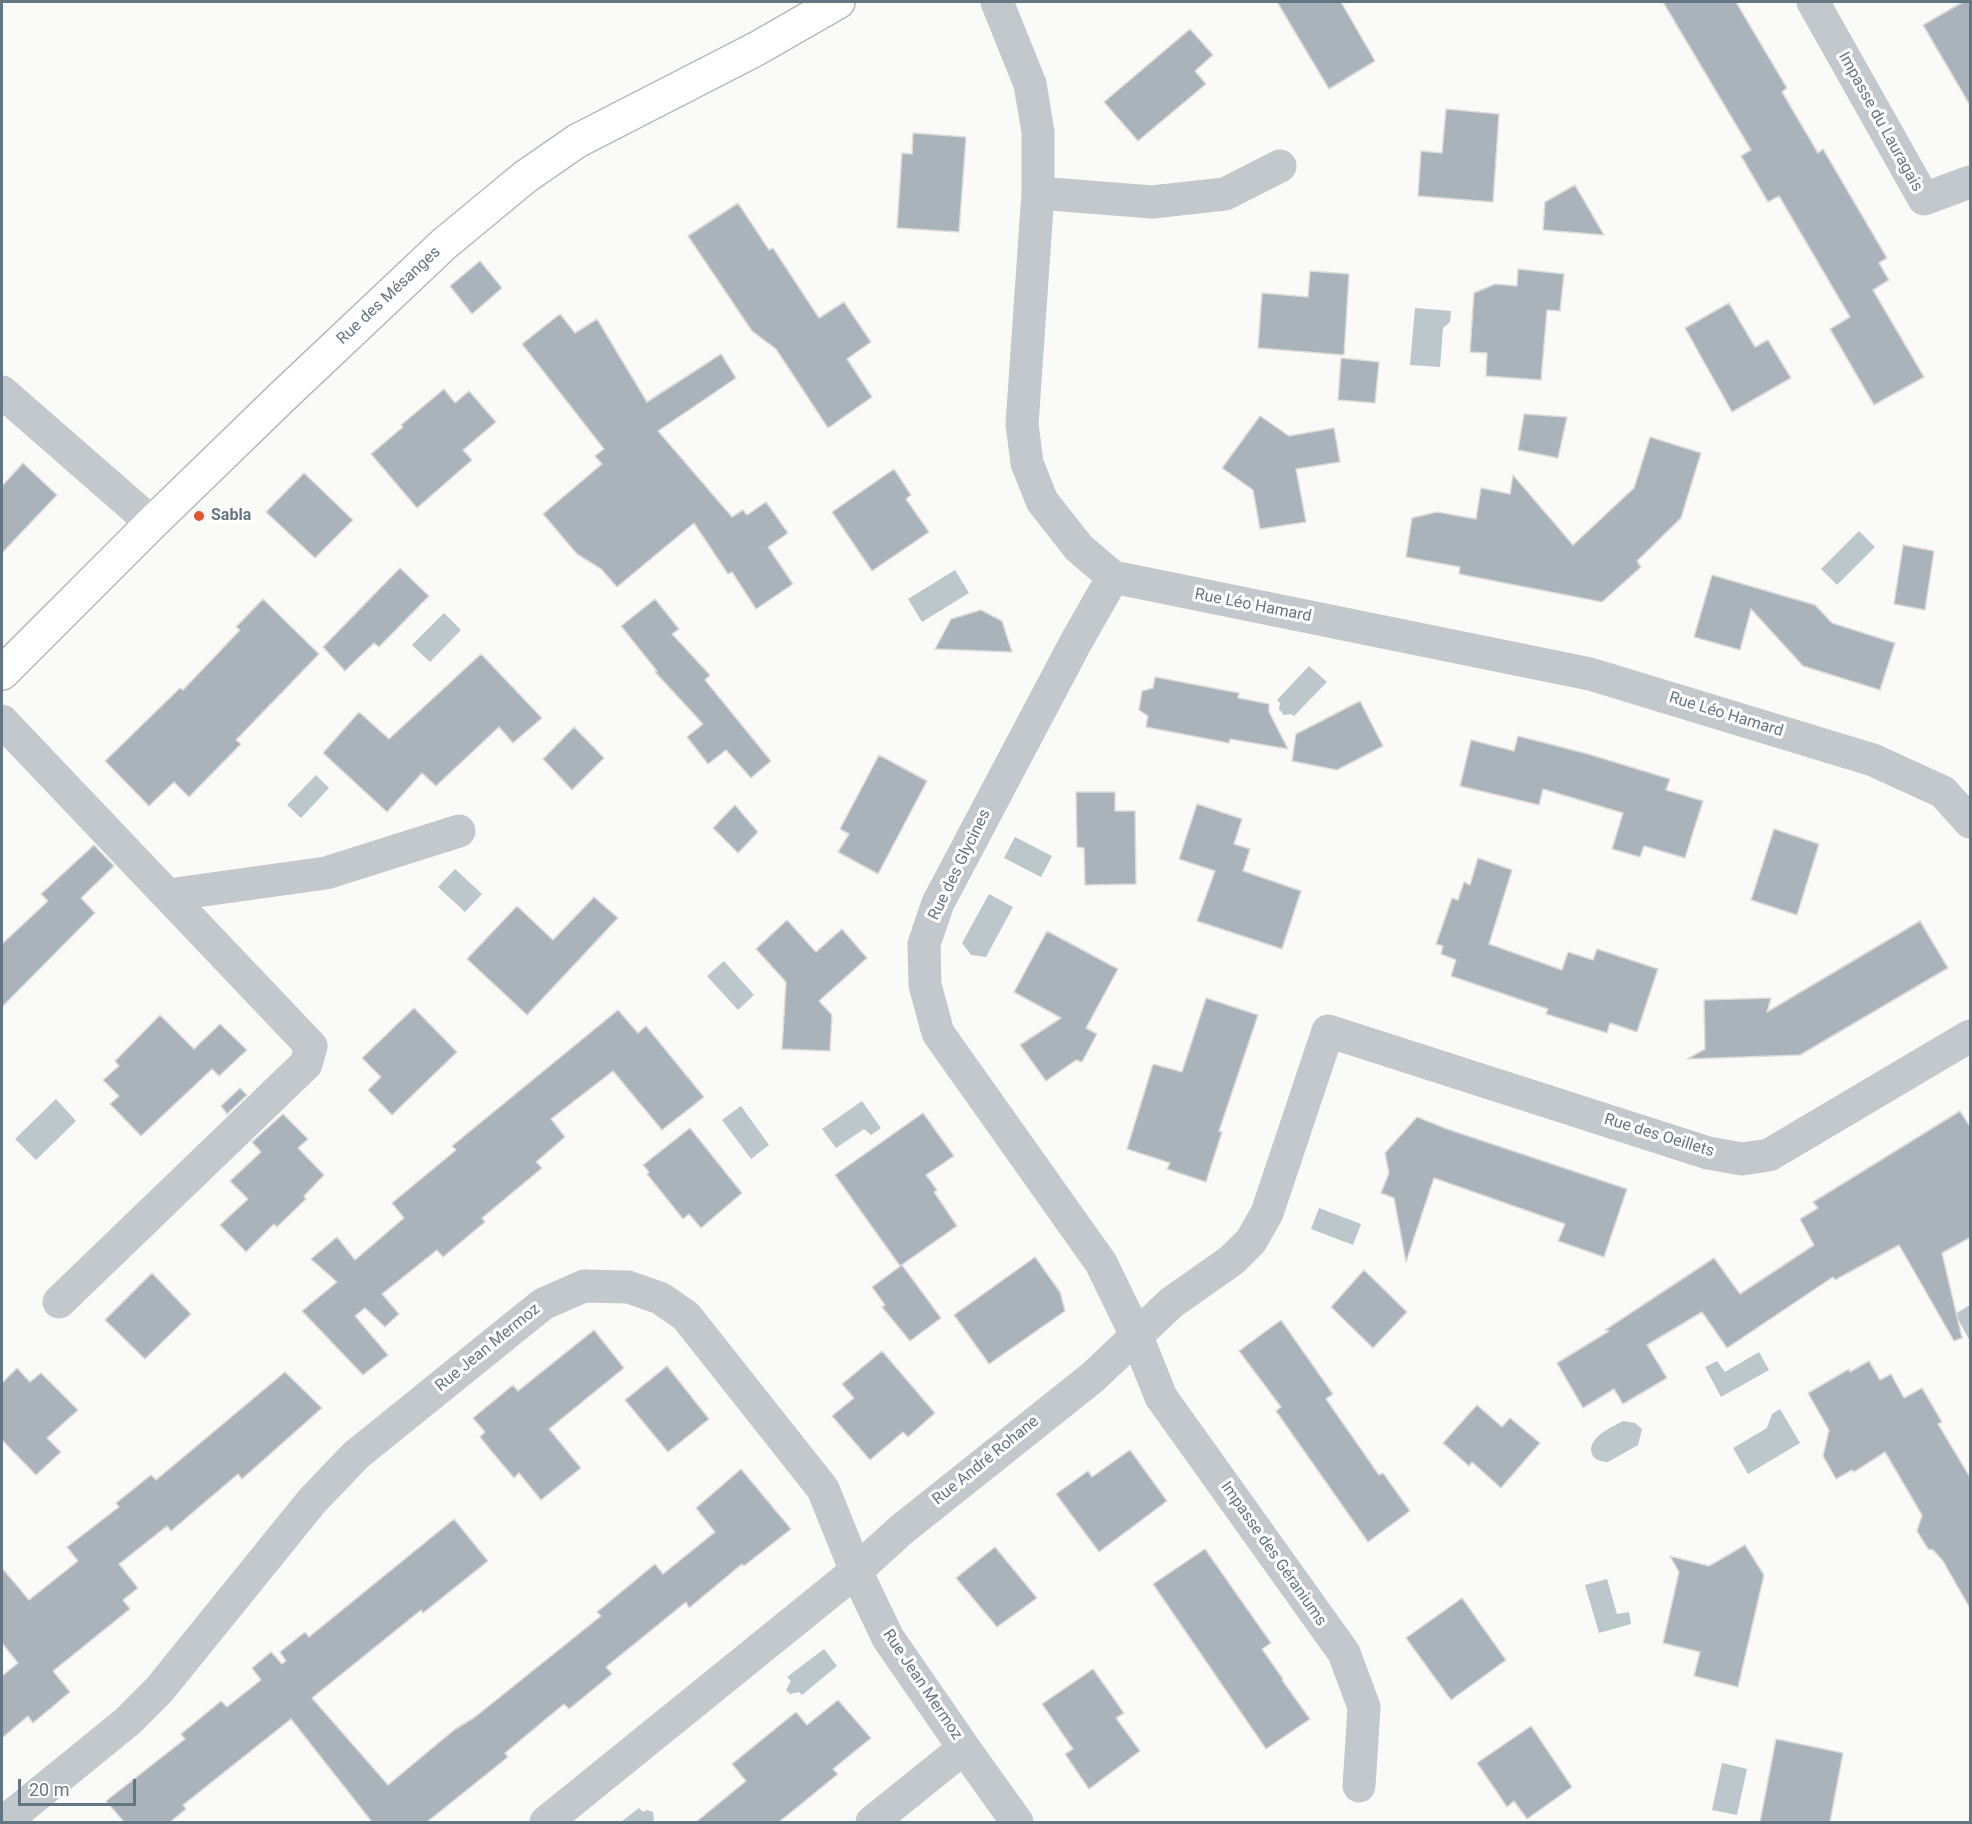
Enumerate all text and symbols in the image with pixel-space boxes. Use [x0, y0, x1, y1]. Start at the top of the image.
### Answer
street label: Impasse du Lauragais [1834, 49, 1926, 195]
street label: Rue des Mésanges [333, 243, 445, 349]
place label: Sabla [211, 506, 251, 526]
marker: Sabla [192, 509, 206, 523]
street label: Rue Léo Hamard [1193, 585, 1313, 627]
street label: Rue Léo Hamard [1667, 688, 1785, 742]
street label: Rue des Glycines [925, 806, 995, 924]
street label: Rue des Oeillets [1602, 1110, 1716, 1162]
street label: Rue Jean Mermoz [432, 1300, 544, 1396]
street label: Rue André Rohane [929, 1412, 1043, 1510]
street label: Impasse des Géraniums [1216, 1478, 1330, 1630]
street label: Rue Jean Mermoz [878, 1626, 966, 1744]
scale bar [21, 1767, 140, 1805]
text: 20 m [29, 1779, 69, 1800]

